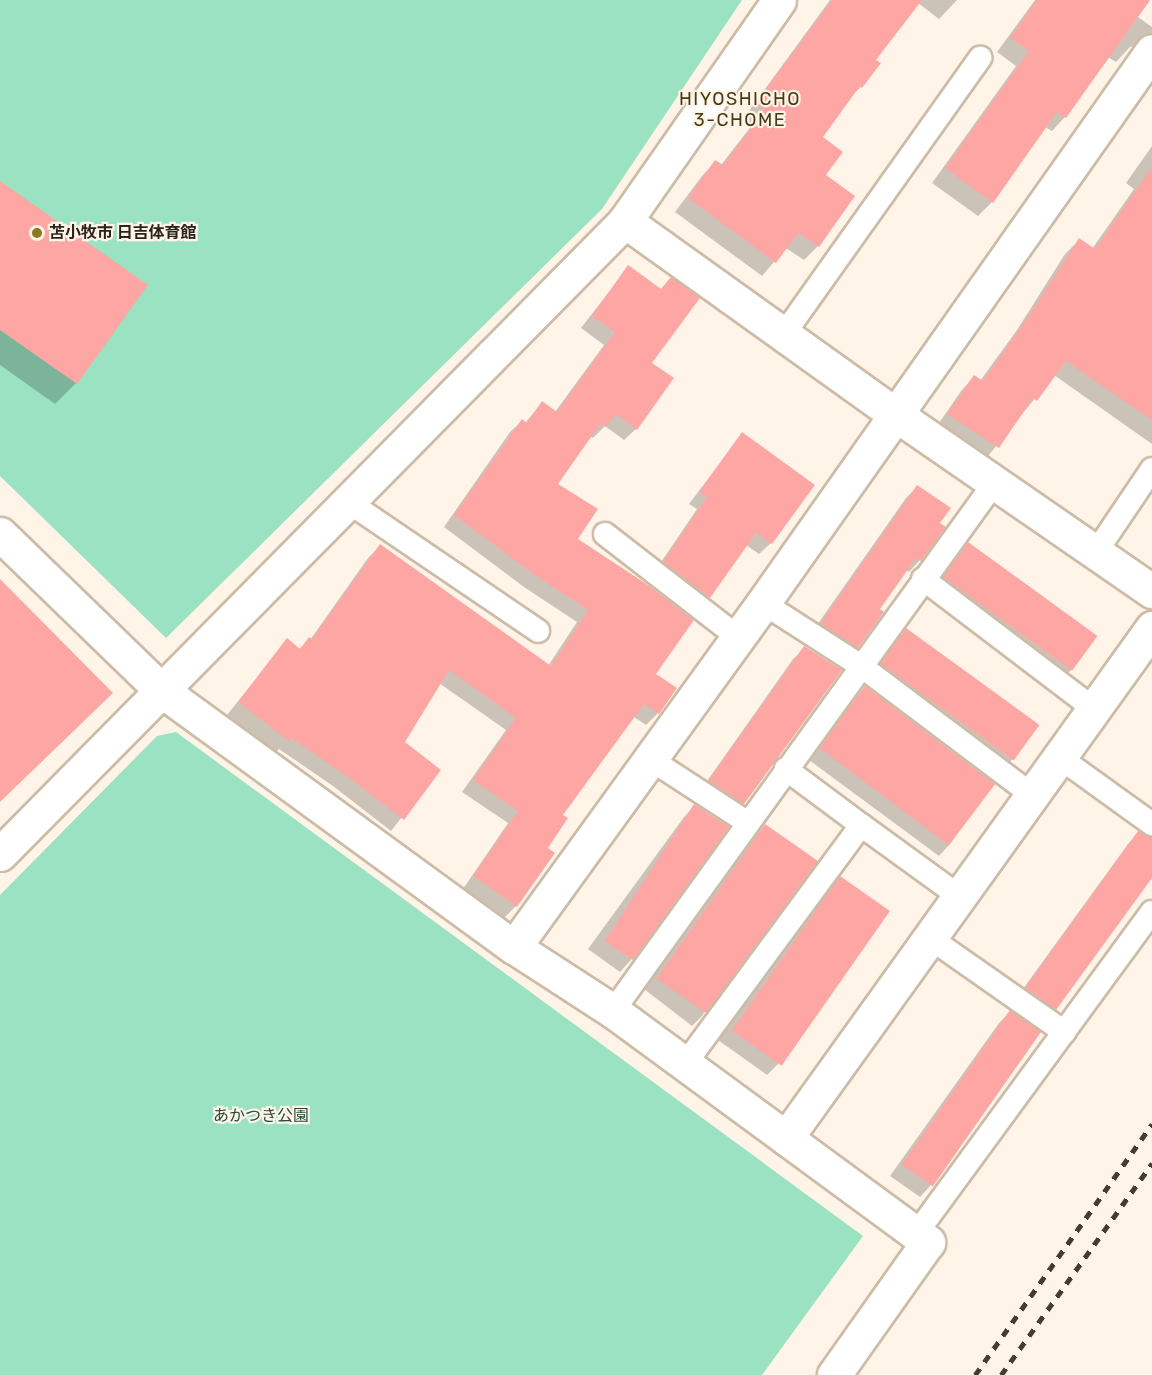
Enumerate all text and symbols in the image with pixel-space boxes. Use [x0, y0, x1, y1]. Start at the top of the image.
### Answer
district label: HIYOSHICHO 3-CHOME [679, 89, 801, 132]
place label: 苫小牧市 日吉体育館 [49, 223, 196, 243]
marker: 苫小牧市 日吉体育館 [30, 226, 44, 240]
park label: あかつき公園 [213, 1106, 309, 1126]

